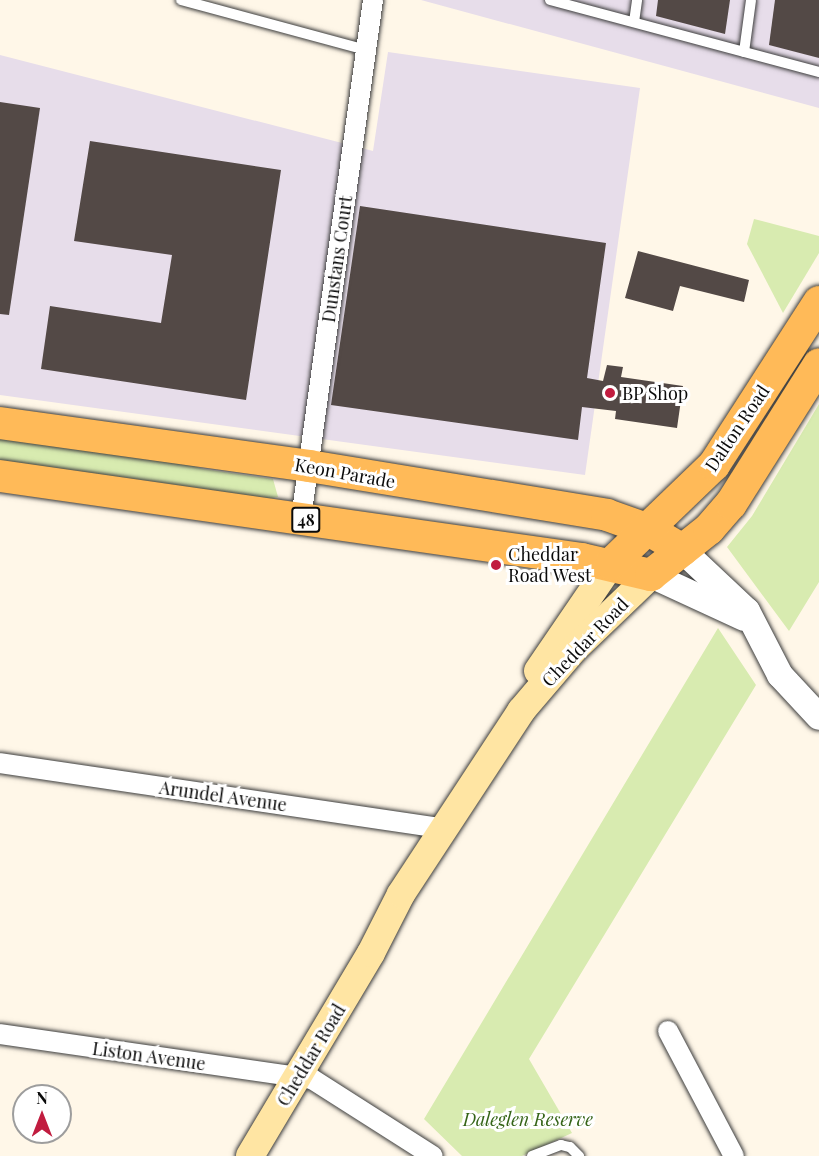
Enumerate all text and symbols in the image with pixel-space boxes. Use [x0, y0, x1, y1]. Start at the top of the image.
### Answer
street label: Dunstans Court [317, 194, 357, 324]
street label: Dalton Road [700, 381, 774, 475]
place label: BP Shop [622, 382, 689, 404]
marker: BP Shop [603, 386, 617, 400]
street label: Keon Parade [293, 454, 397, 492]
road number: 48 [291, 507, 321, 533]
place label: Cheddar Road West [508, 544, 592, 586]
marker: Cheddar Road West [489, 558, 503, 572]
street label: Cheddar Road [537, 593, 633, 691]
street label: Arundel Avenue [158, 776, 288, 816]
street label: Cheddar Road [272, 1000, 350, 1110]
street label: Liston Avenue [91, 1037, 207, 1075]
north arrow [12, 1084, 72, 1144]
text: N [36, 1087, 48, 1108]
park label: Daleglen Reserve [463, 1108, 593, 1130]

